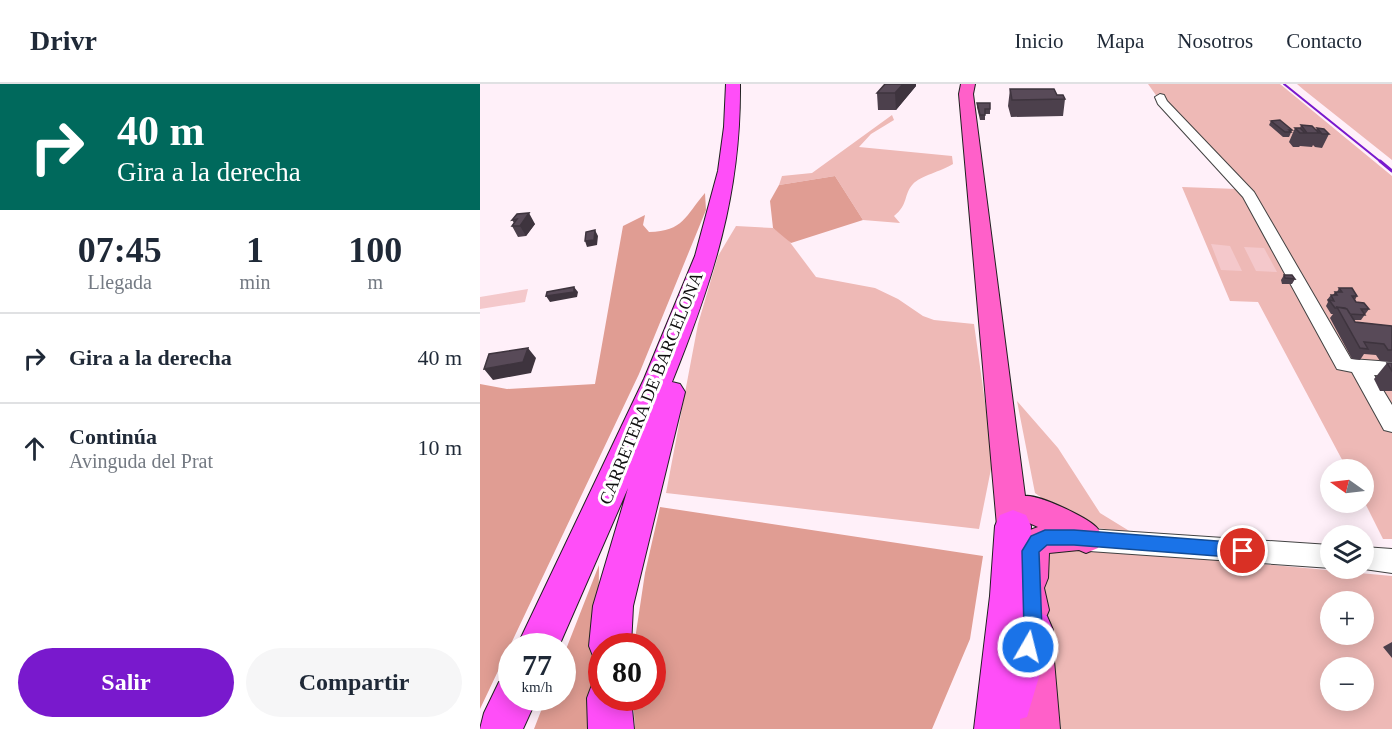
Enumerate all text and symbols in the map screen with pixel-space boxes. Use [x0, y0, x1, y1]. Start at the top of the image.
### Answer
text: Drivr [30, 25, 97, 56]
text: Inicio [1015, 29, 1064, 53]
text: Mapa [1097, 29, 1144, 53]
text: Nosotros [1177, 29, 1253, 53]
text: Contacto [1286, 29, 1362, 53]
icon: right [18, 108, 96, 186]
text: 40 m [117, 108, 205, 154]
text: Gira a la derecha [117, 157, 301, 187]
text: 07:45 [78, 230, 162, 270]
text: 1 [246, 230, 264, 270]
text: 100 [348, 230, 402, 270]
street label: CARRETERA DE BARCELONA [595, 269, 707, 507]
text: Llegada [88, 271, 152, 293]
text: min [239, 271, 271, 293]
text: m [368, 271, 383, 293]
icon: right [18, 342, 51, 375]
text: Gira a la derecha [69, 345, 232, 370]
text: 40 m [417, 345, 462, 370]
text: Continúa [69, 424, 157, 449]
icon: ahead [18, 432, 51, 465]
text: 10 m [417, 435, 462, 460]
text: Avinguda del Prat [69, 450, 213, 472]
north arrow [1320, 459, 1374, 513]
map controls [1320, 459, 1374, 711]
pin [1217, 525, 1268, 576]
button: layers [1320, 525, 1374, 579]
icon: arrive [1226, 534, 1259, 567]
button: + [1320, 591, 1374, 645]
position arrow [996, 615, 1060, 679]
speed limit sign: 80 [588, 633, 666, 711]
button: Salir [18, 648, 234, 717]
button: Compartir [246, 648, 462, 717]
text: 77 [522, 648, 552, 681]
button: − [1320, 657, 1374, 711]
text: km/h [522, 679, 552, 695]

